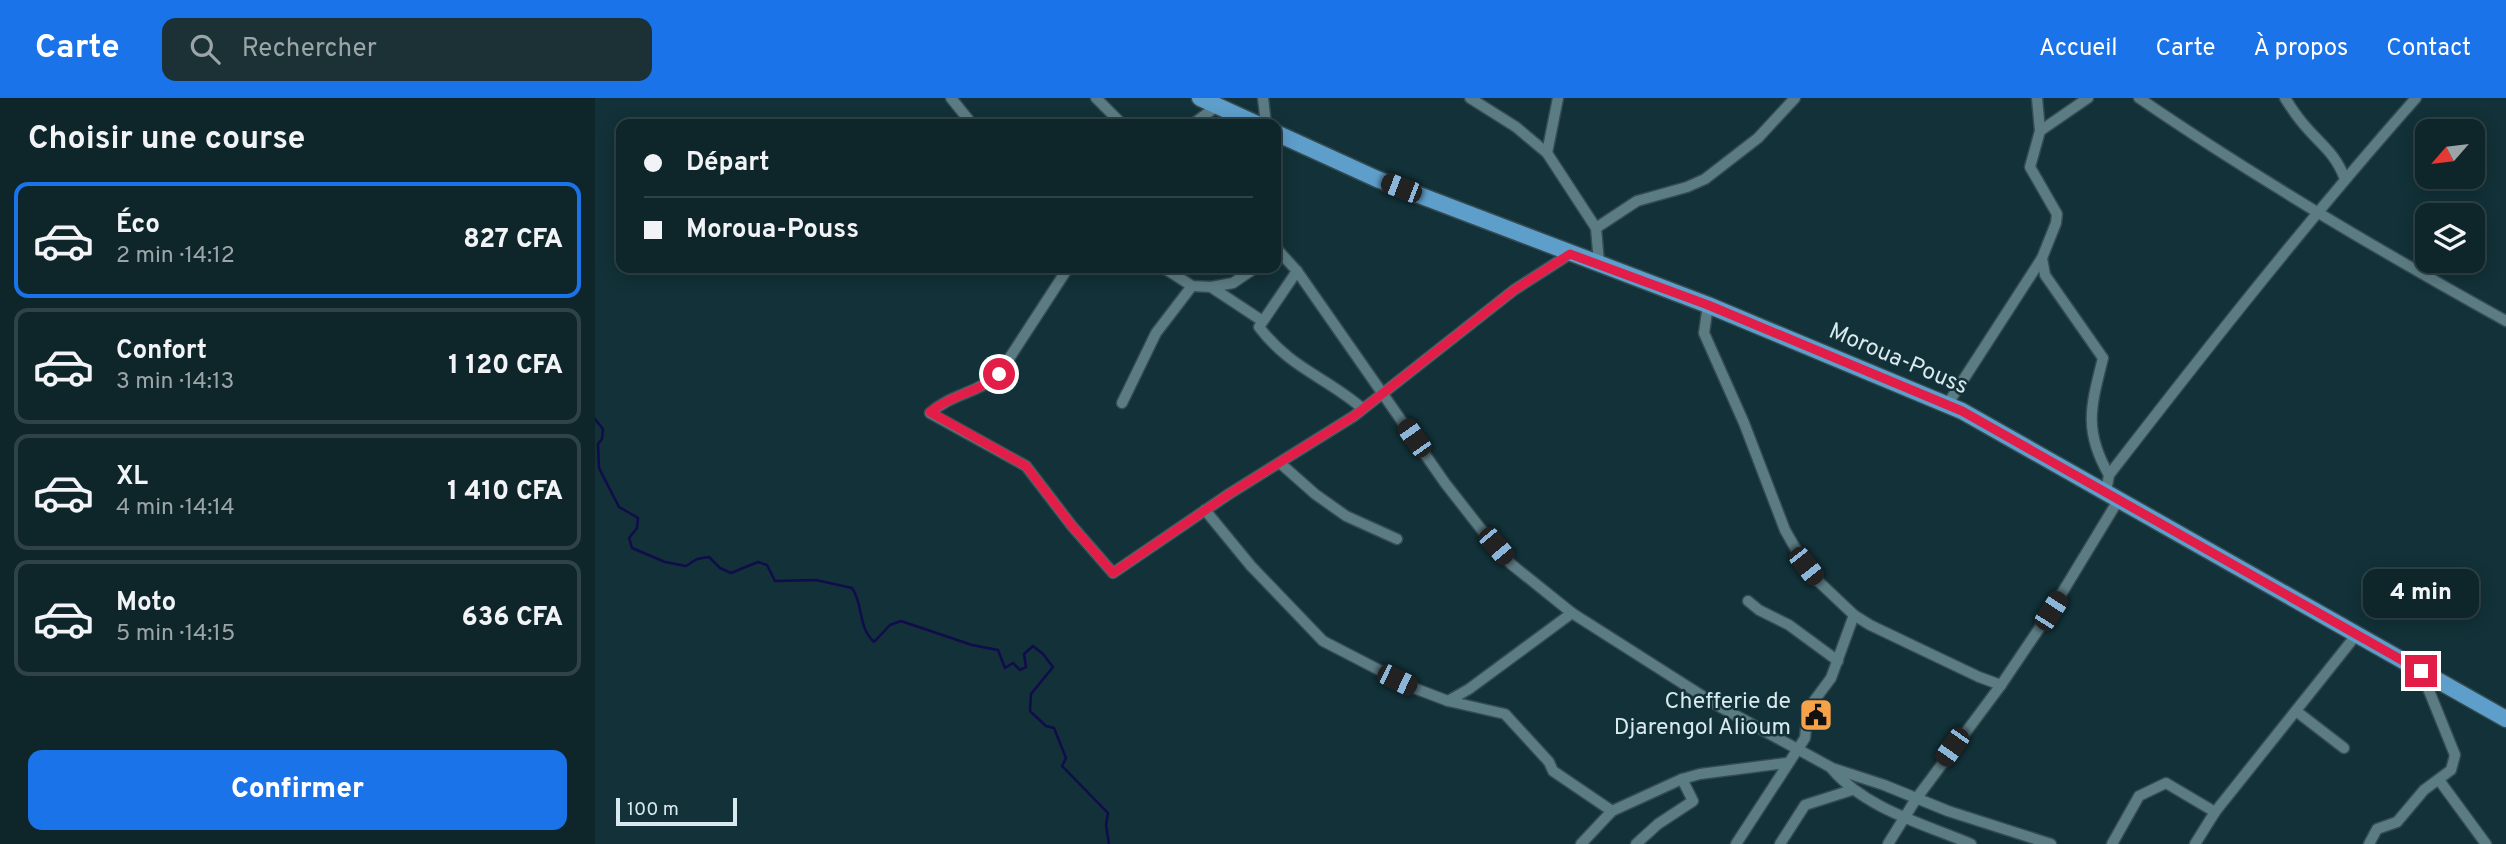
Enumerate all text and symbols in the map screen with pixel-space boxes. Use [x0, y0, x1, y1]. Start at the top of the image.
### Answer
search box [162, 18, 652, 81]
text: Carte [35, 28, 120, 70]
icon: search [186, 30, 224, 68]
text: Rechercher [242, 33, 377, 66]
text: Accueil [2039, 34, 2118, 64]
text: Carte [2156, 34, 2215, 64]
text: À propos [2253, 34, 2348, 64]
text: Contact [2386, 34, 2471, 64]
north arrow [2415, 119, 2485, 189]
map controls [2415, 119, 2485, 273]
text: Choisir une course [28, 120, 305, 160]
text: Départ [686, 147, 770, 180]
car [1378, 171, 1425, 205]
button: layers [2415, 203, 2485, 273]
icon: car [32, 209, 95, 272]
text: Éco [116, 209, 160, 242]
text: Moroua-Pouss [686, 214, 859, 247]
text: 827 CFA [463, 224, 563, 257]
text: 2 min · 14:12 [116, 242, 235, 271]
street label: Moroua-Pouss [1824, 318, 1972, 402]
icon: car [32, 335, 95, 398]
text: Confort [116, 335, 207, 368]
text: 1 120 CFA [448, 350, 563, 383]
route start [983, 358, 1015, 390]
text: 3 min · 14:13 [116, 368, 234, 397]
car [1394, 415, 1435, 461]
icon: car [32, 461, 95, 524]
text: XL [116, 461, 148, 494]
text: 1 410 CFA [447, 476, 563, 509]
text: 4 min · 14:14 [116, 494, 235, 523]
car [1475, 523, 1518, 569]
car [1785, 543, 1828, 589]
callout: 4 min [2363, 570, 2479, 618]
text: 4 min [2390, 579, 2452, 608]
icon: car [32, 587, 95, 650]
text: Moto [116, 587, 176, 620]
car [2031, 588, 2072, 634]
text: 636 CFA [462, 602, 563, 635]
text: 5 min · 14:15 [116, 620, 235, 649]
route end [2405, 655, 2437, 687]
car [1374, 661, 1421, 699]
place label: Chefferie de Djarengol Alioum [1614, 688, 1791, 743]
public building icon: Chefferie de Djarengol Alioum [1797, 696, 1835, 734]
car [1932, 724, 1973, 770]
button: Confirmer [28, 750, 567, 830]
scale bar [616, 795, 737, 827]
text: 100 m [627, 798, 679, 822]

